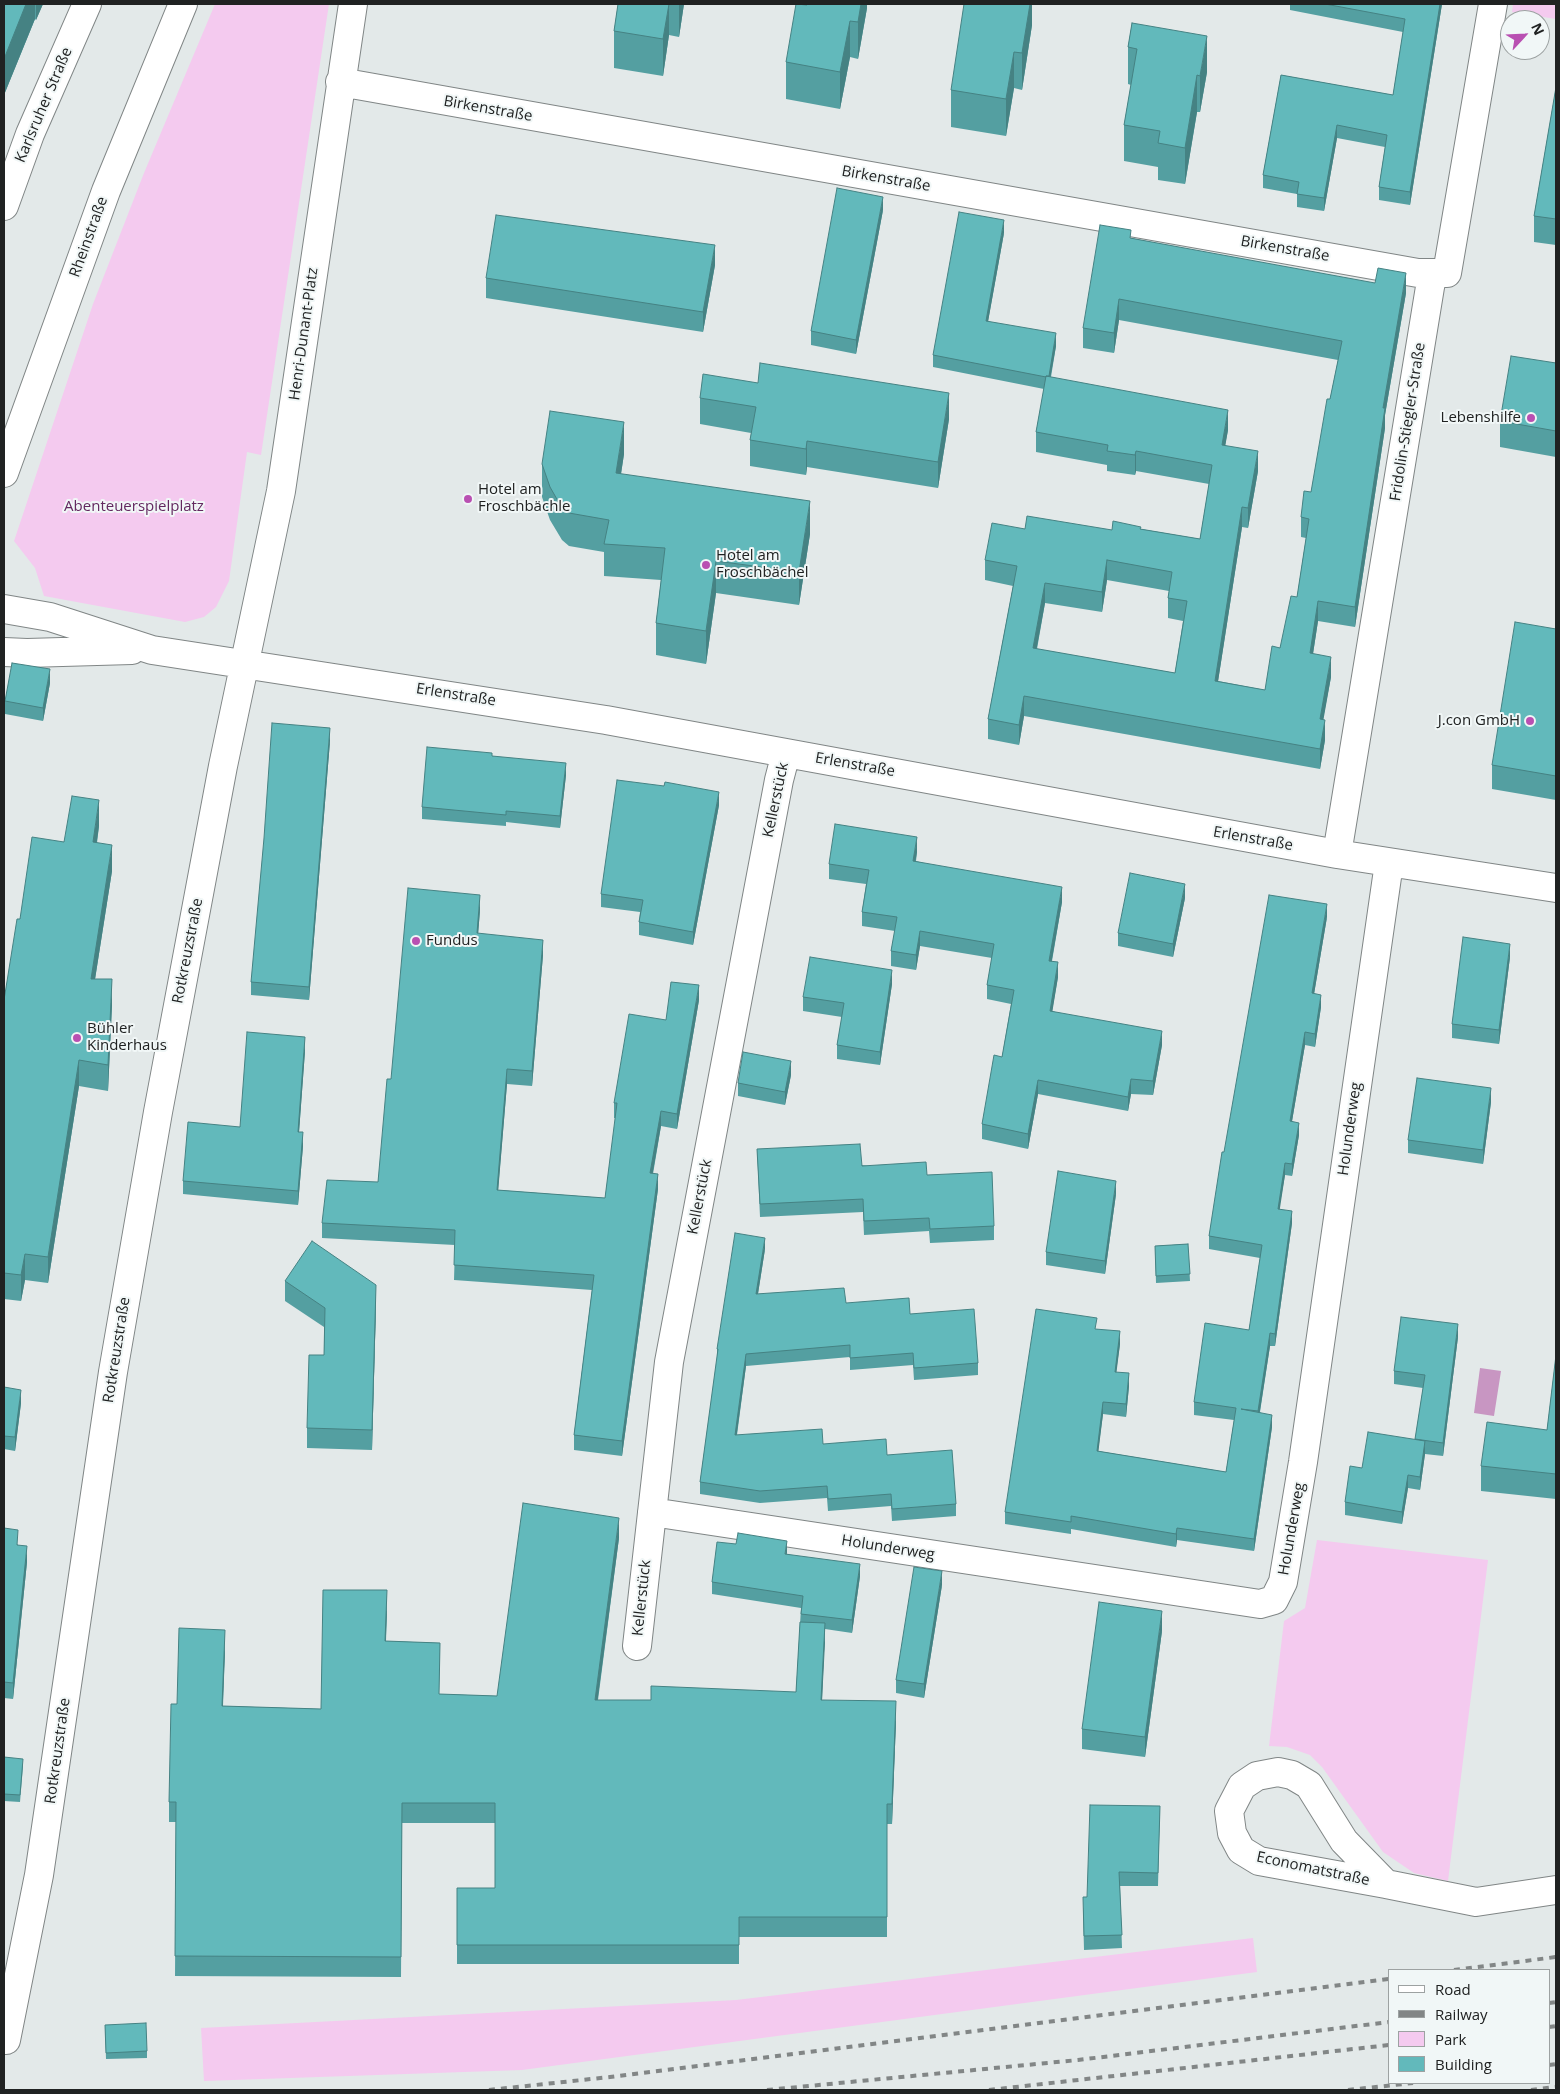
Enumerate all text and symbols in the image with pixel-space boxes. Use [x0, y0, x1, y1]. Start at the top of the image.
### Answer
north arrow [1500, 10, 1550, 60]
text: N [1527, 20, 1549, 38]
street label: Karlsruher Straße [12, 45, 76, 165]
street label: Birkenstraße [442, 92, 534, 126]
street label: Birkenstraße [840, 162, 932, 196]
street label: Rheinstraße [66, 194, 112, 280]
street label: Birkenstraße [1239, 232, 1331, 266]
street label: Henri-Dunant-Platz [286, 266, 322, 402]
street label: Fridolin-Stiegler-Straße [1387, 341, 1429, 503]
place label: Lebenshilfe [1441, 409, 1521, 427]
marker: Lebenshilfe [1525, 412, 1537, 424]
place label: Hotel am Froschbächle [478, 481, 571, 516]
marker: Hotel am Froschbächle [462, 493, 474, 505]
park label: Abenteuerspielplatz [64, 498, 204, 516]
place label: Hotel am Froschbächel [716, 547, 809, 582]
marker: Hotel am Froschbächel [700, 559, 712, 571]
street label: Erlenstraße [415, 680, 497, 710]
place label: J.con GmbH [1438, 712, 1520, 730]
marker: J.con GmbH [1524, 715, 1536, 727]
street label: Erlenstraße [814, 749, 896, 781]
street label: Kellerstück [759, 761, 793, 839]
street label: Erlenstraße [1212, 823, 1294, 855]
street label: Rotkreuzstraße [169, 897, 207, 1005]
place label: Fundus [426, 932, 478, 950]
marker: Fundus [410, 935, 422, 947]
place label: Bühler Kinderhaus [87, 1020, 167, 1055]
marker: Bühler Kinderhaus [71, 1032, 83, 1044]
street label: Holunderweg [1335, 1081, 1365, 1177]
street label: Kellerstück [684, 1158, 716, 1236]
street label: Rotkreuzstraße [100, 1296, 134, 1404]
street label: Holunderweg [1275, 1481, 1309, 1577]
street label: Holunderweg [840, 1532, 936, 1564]
street label: Kellerstück [629, 1559, 655, 1637]
street label: Rotkreuzstraße [42, 1697, 74, 1805]
street label: Economatstraße [1255, 1848, 1371, 1890]
legend [1388, 1969, 1550, 2084]
text: Road [1435, 1979, 1471, 1999]
text: Railway [1435, 2004, 1488, 2024]
text: Park [1435, 2029, 1466, 2049]
text: Building [1435, 2054, 1492, 2074]

